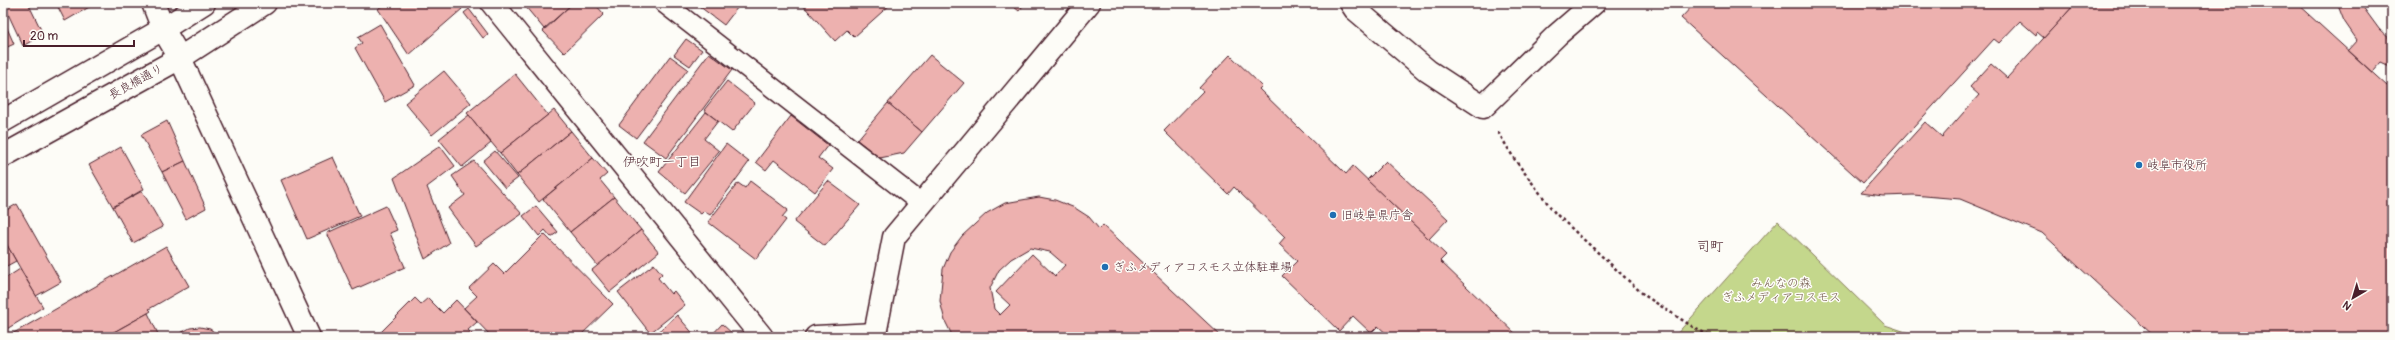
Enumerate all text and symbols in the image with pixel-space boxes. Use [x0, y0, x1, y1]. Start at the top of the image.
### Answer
scale bar [24, 22, 134, 48]
text: 20 m [30, 29, 59, 44]
street label: 長良橋通り [106, 61, 166, 103]
district label: 伊吹町一丁目 [623, 154, 701, 170]
place label: 岐阜市役所 [2147, 158, 2207, 173]
marker: 岐阜市役所 [2134, 160, 2144, 170]
place label: 旧岐阜県庁舎 [1341, 208, 1413, 223]
marker: 旧岐阜県庁舎 [1328, 210, 1338, 220]
district label: 司町 [1696, 238, 1724, 255]
place label: ぎふメディアコスモス立体駐車場 [1113, 260, 1292, 275]
marker: ぎふメディアコスモス立体駐車場 [1100, 262, 1110, 272]
park label: みんなの森 ぎふメディアコスモス [1721, 276, 1841, 305]
north arrow [2333, 278, 2373, 318]
text: N [2340, 298, 2354, 313]

